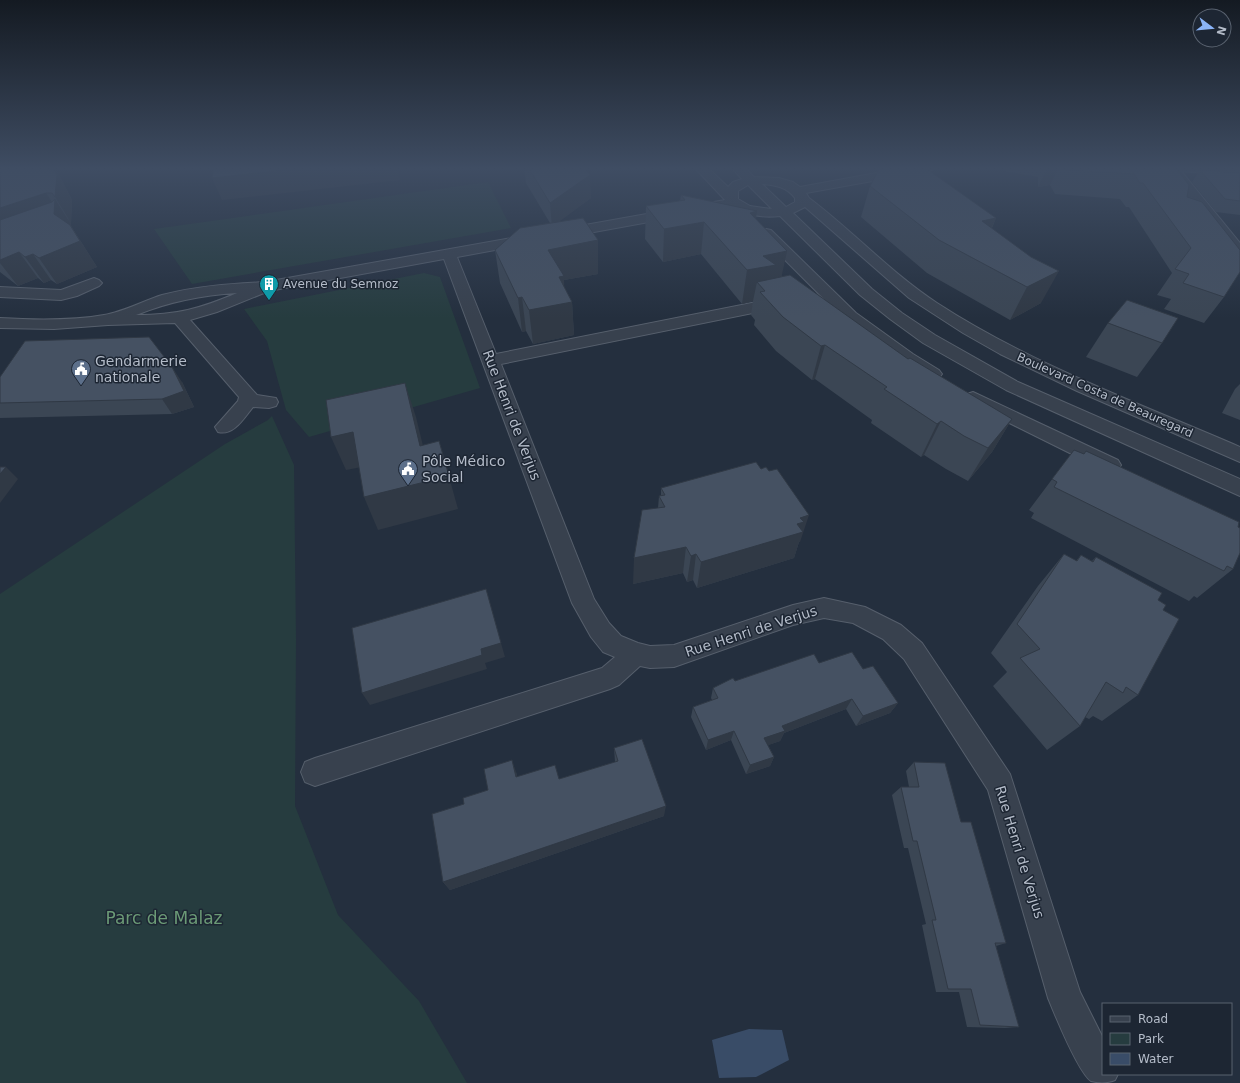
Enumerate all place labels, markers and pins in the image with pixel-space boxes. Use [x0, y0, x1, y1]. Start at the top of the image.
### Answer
building icon: Avenue du Semnoz [258, 273, 280, 301]
place label: Avenue du Semnoz [283, 277, 398, 291]
place label: Gendarmerie nationale [95, 353, 187, 385]
public building icon: Gendarmerie nationale [70, 358, 92, 386]
place label: Pôle Médico Social [422, 453, 505, 485]
public building icon: Pôle Médico Social [397, 458, 419, 486]

